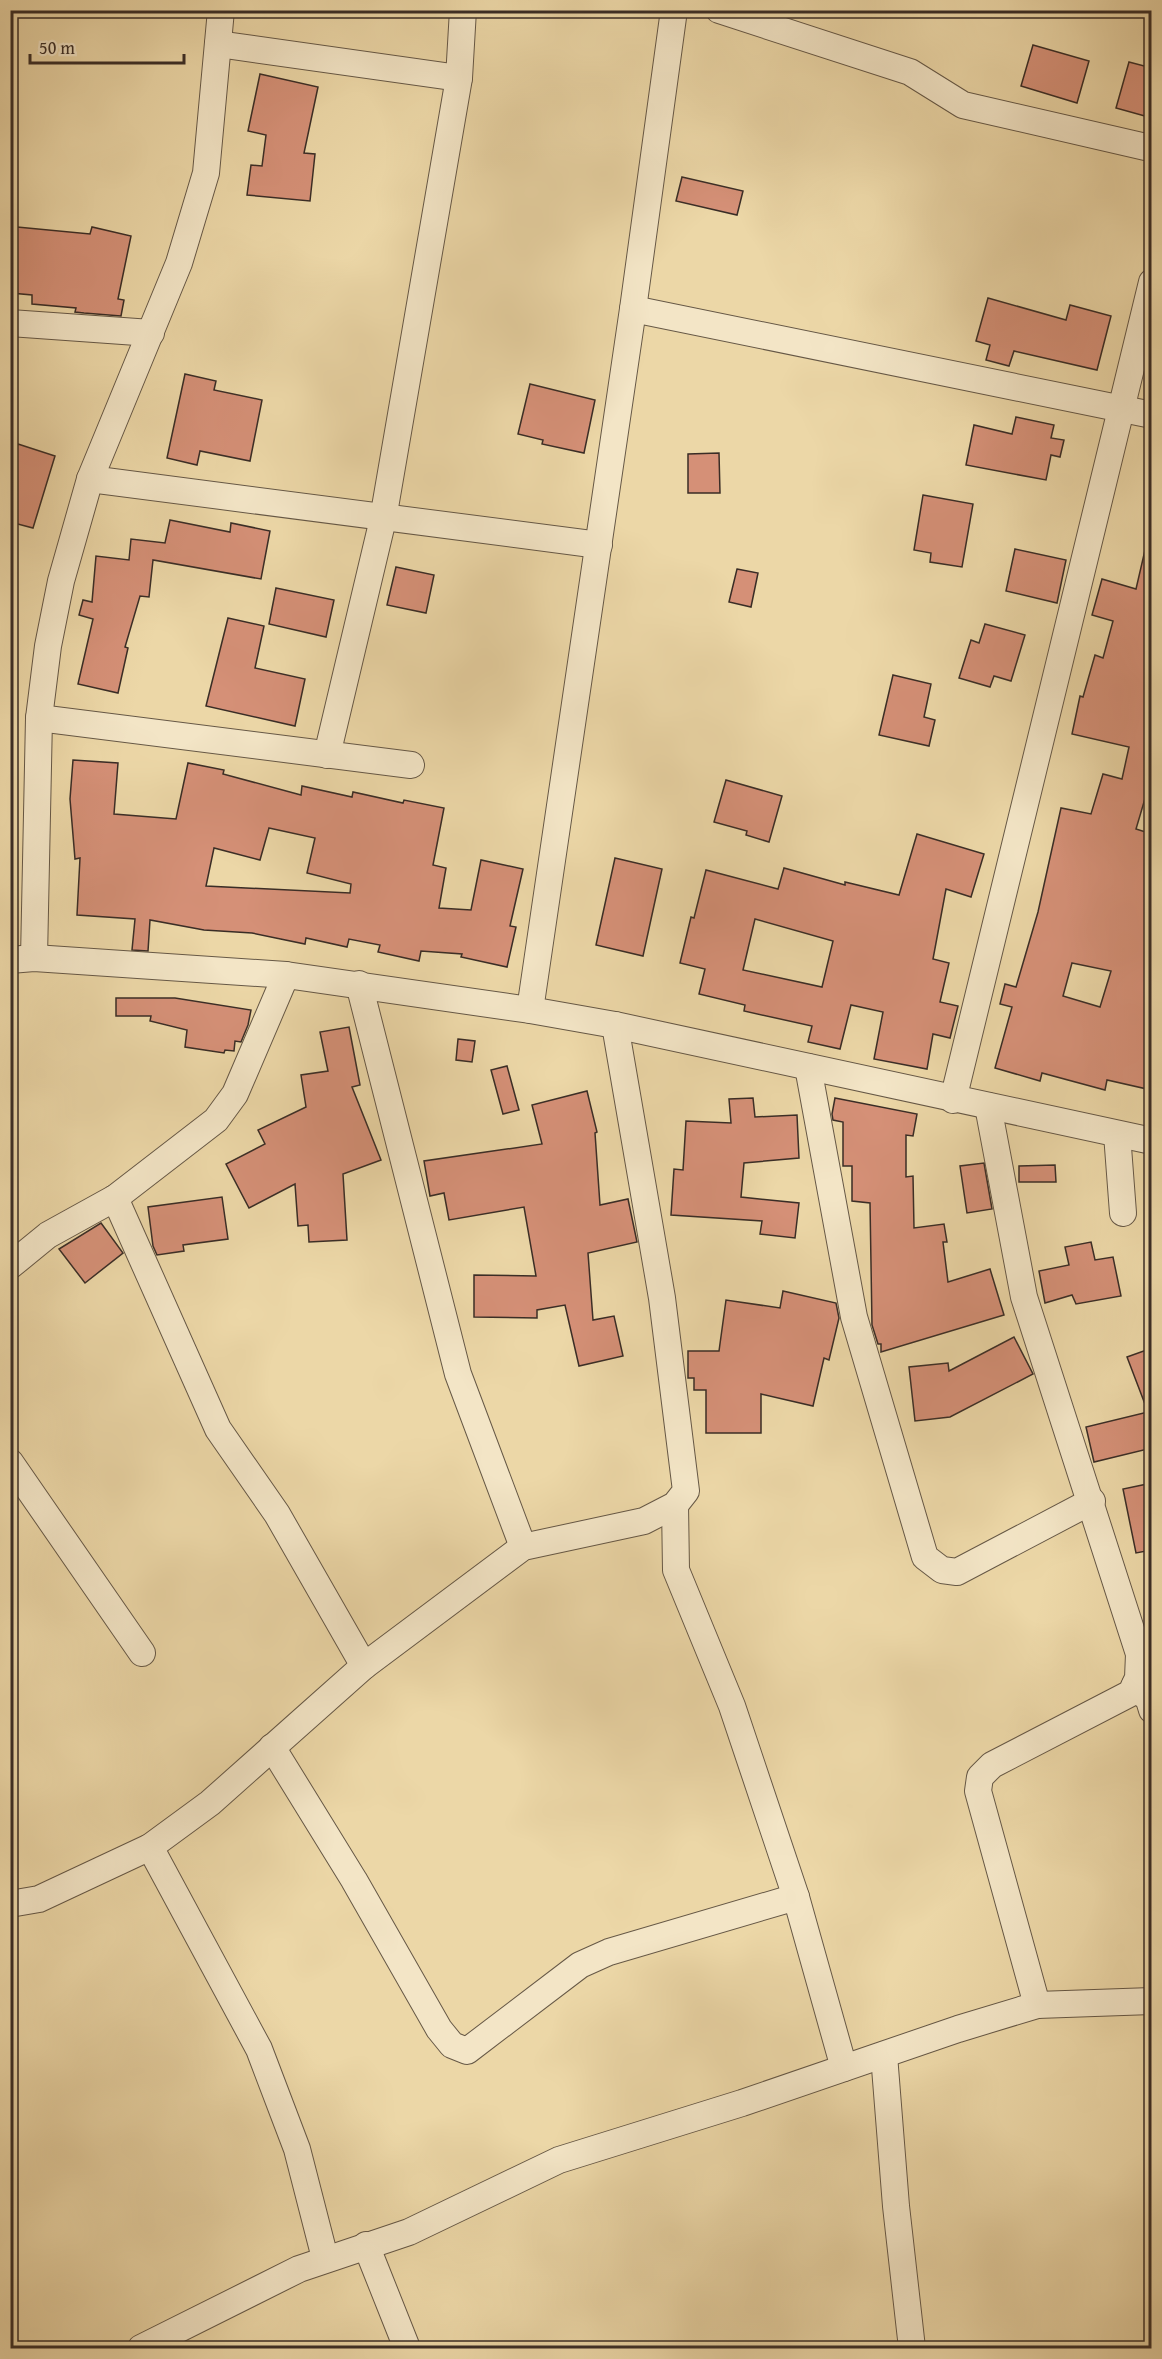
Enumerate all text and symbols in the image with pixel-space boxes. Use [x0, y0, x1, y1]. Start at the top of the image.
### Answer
scale bar [30, 27, 184, 65]
text: 50 m [39, 34, 75, 61]

